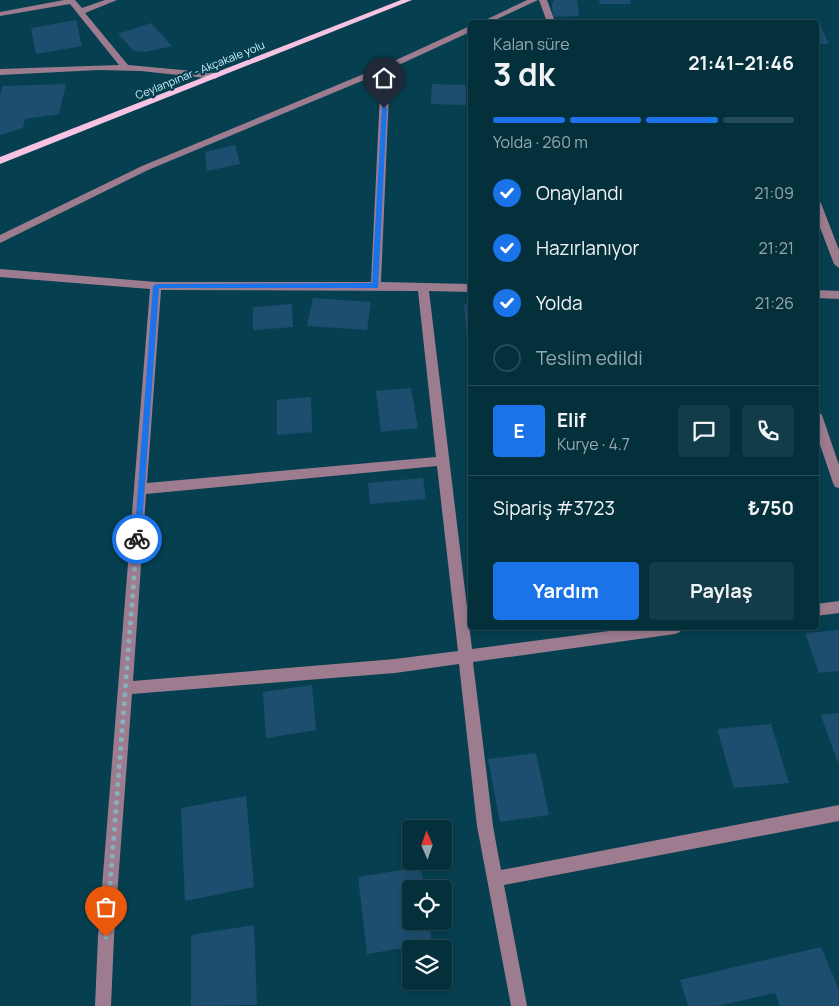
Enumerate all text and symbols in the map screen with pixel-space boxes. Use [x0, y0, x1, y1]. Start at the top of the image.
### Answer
text: Kalan süre [493, 33, 570, 55]
street label: Ceylanpınar - Akçakale yolu [133, 37, 267, 102]
text: 21:41–21:46 [688, 50, 794, 76]
text: 3 dk [493, 52, 555, 96]
pin [363, 57, 405, 108]
icon: home [370, 64, 398, 92]
text: Yolda · 260 m [493, 131, 588, 153]
icon: check [493, 179, 521, 207]
text: Onaylandı [536, 180, 623, 206]
text: 21:09 [754, 182, 794, 204]
icon: check [493, 234, 521, 262]
text: Hazırlanıyor [536, 235, 639, 261]
text: 21:21 [758, 237, 794, 259]
icon: check [493, 289, 521, 317]
text: Yolda [536, 290, 583, 316]
text: 21:26 [755, 292, 794, 314]
text: Teslim edildi [536, 345, 643, 371]
button: chat [678, 405, 730, 457]
button: phone [742, 405, 794, 457]
text: Elif [557, 407, 586, 433]
text: E [513, 418, 525, 444]
text: Kurye · 4.7 [557, 433, 630, 455]
text: Sipariş #3723 [493, 495, 615, 521]
text: ₺750 [748, 495, 794, 521]
courier [112, 514, 162, 564]
icon: bike [123, 525, 151, 553]
button: Yardım [493, 562, 639, 620]
button: Paylaş [649, 562, 794, 620]
north arrow [402, 820, 452, 870]
map controls [402, 820, 452, 990]
button: locate [402, 880, 452, 930]
pin [85, 886, 127, 937]
icon: bag [92, 893, 120, 921]
button: layers [402, 940, 452, 990]

